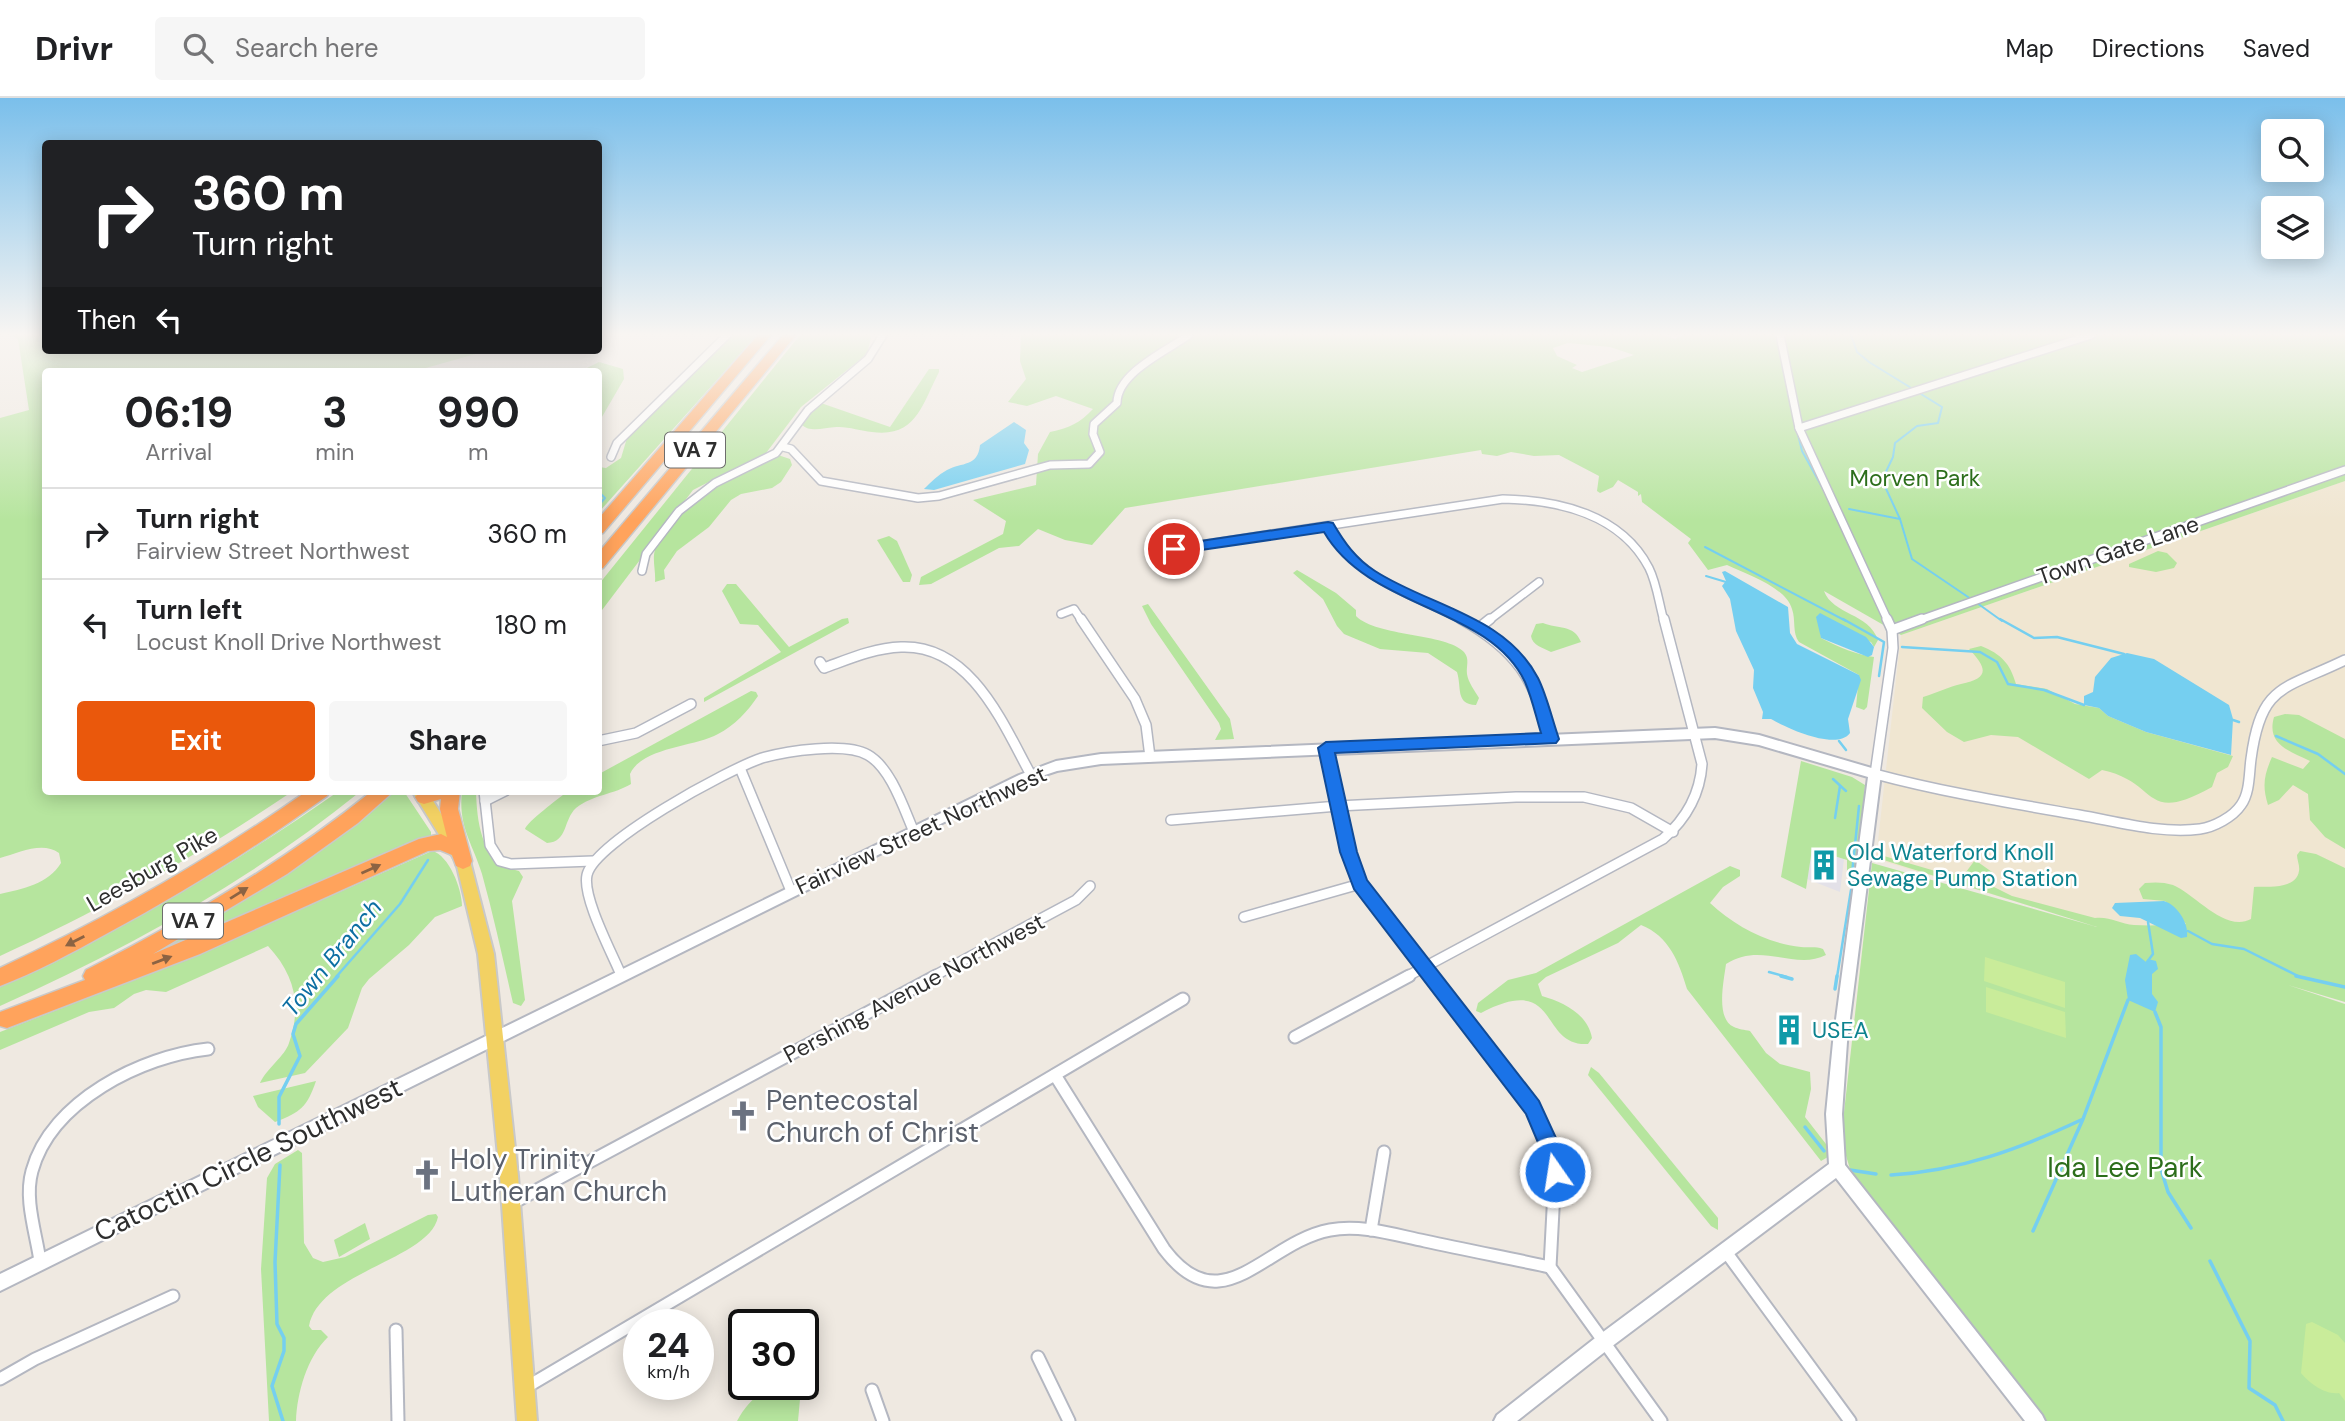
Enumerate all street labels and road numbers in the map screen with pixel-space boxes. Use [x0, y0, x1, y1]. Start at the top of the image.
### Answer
road number: VA 7 [665, 432, 725, 468]
street label: Town Gate Lane [2033, 508, 2203, 592]
street label: Fairview Street Northwest [791, 759, 1051, 901]
street label: Leesburg Pike [81, 819, 223, 919]
road number: VA 7 [163, 904, 223, 938]
street label: Pershing Avenue Northwest [778, 906, 1050, 1070]
street label: Catoctin Circle Southwest [88, 1069, 408, 1250]

